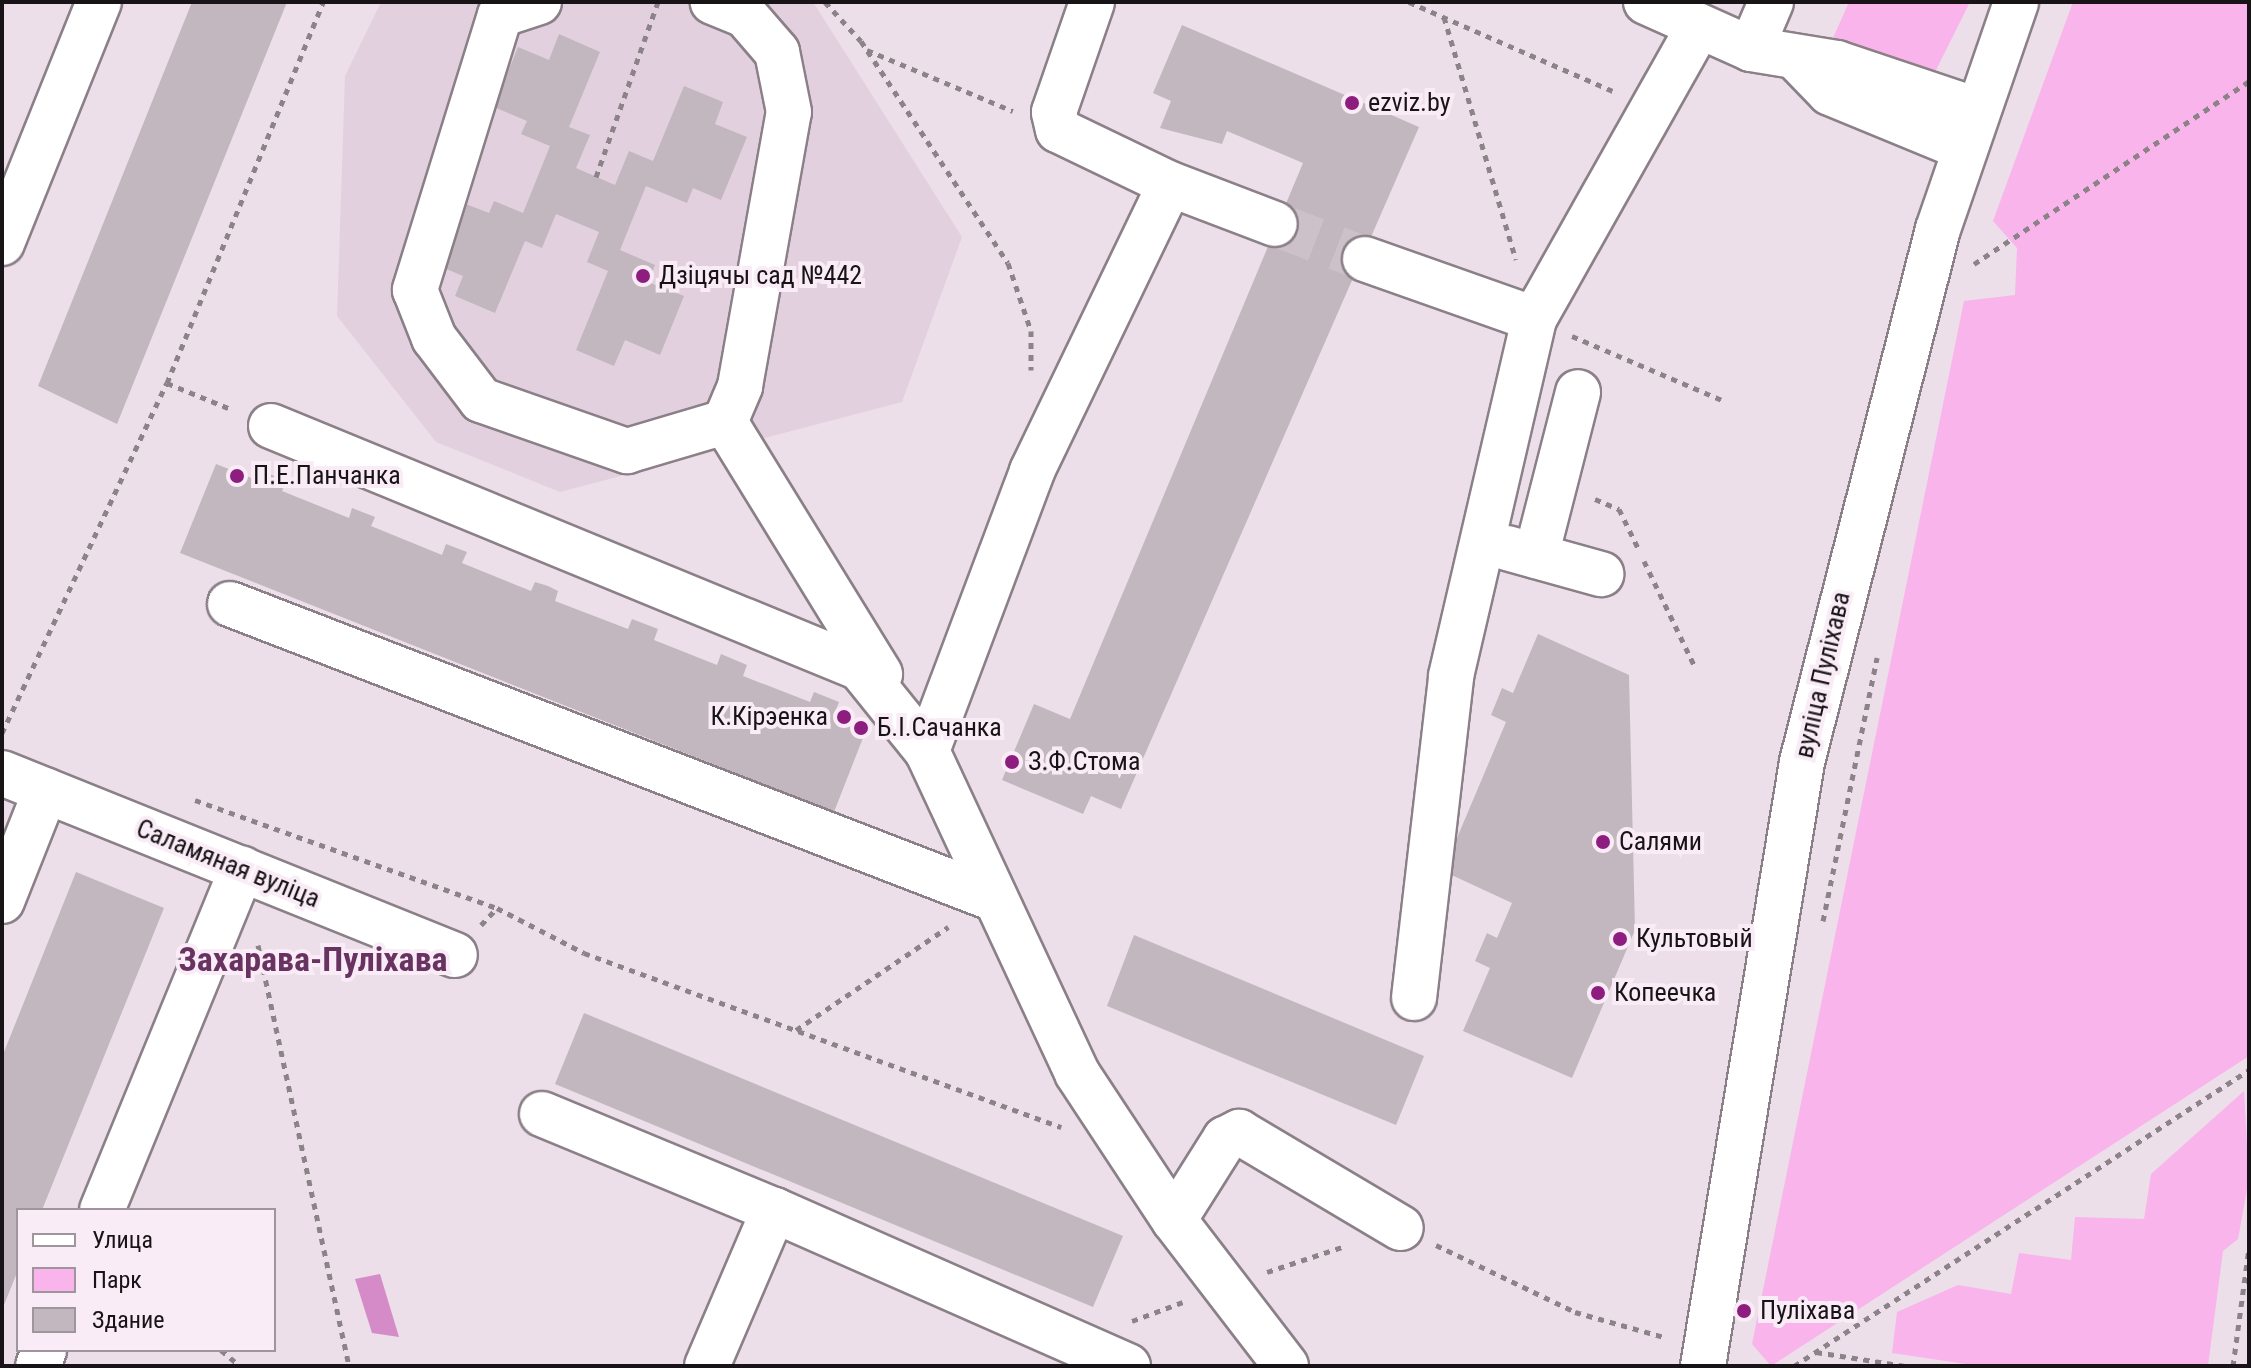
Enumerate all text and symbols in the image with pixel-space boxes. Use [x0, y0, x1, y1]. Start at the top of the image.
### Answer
place label: ezviz.by [1368, 87, 1450, 119]
marker: ezviz.by [1343, 94, 1361, 112]
place label: Дзіцячы сад №442 [659, 260, 862, 292]
marker: Дзіцячы сад №442 [634, 267, 652, 285]
place label: П.Е.Панчанка [253, 460, 401, 492]
marker: П.Е.Панчанка [228, 467, 246, 485]
street label: вуліца Пуліхава [1789, 589, 1857, 761]
place label: К.Кірэенка [711, 701, 828, 733]
marker: К.Кірэенка [835, 708, 853, 726]
place label: Б.І.Сачанка [877, 712, 1002, 744]
marker: Б.І.Сачанка [852, 719, 870, 737]
place label: З.Ф.Стома [1028, 746, 1140, 778]
marker: З.Ф.Стома [1003, 753, 1021, 771]
street label: Саламяная вуліца [132, 813, 324, 915]
place label: Салями [1619, 826, 1702, 858]
marker: Салями [1594, 833, 1612, 851]
place label: Культовый [1636, 923, 1753, 955]
marker: Культовый [1611, 930, 1629, 948]
district label: Захарава-Пуліхава [178, 940, 448, 980]
place label: Копеечка [1614, 977, 1716, 1009]
marker: Копеечка [1589, 984, 1607, 1002]
legend [16, 1208, 276, 1352]
text: Улица [92, 1226, 153, 1254]
text: Парк [92, 1266, 142, 1294]
place label: Пуліхава [1760, 1295, 1855, 1327]
marker: Пуліхава [1735, 1302, 1753, 1320]
text: Здание [92, 1306, 164, 1334]

